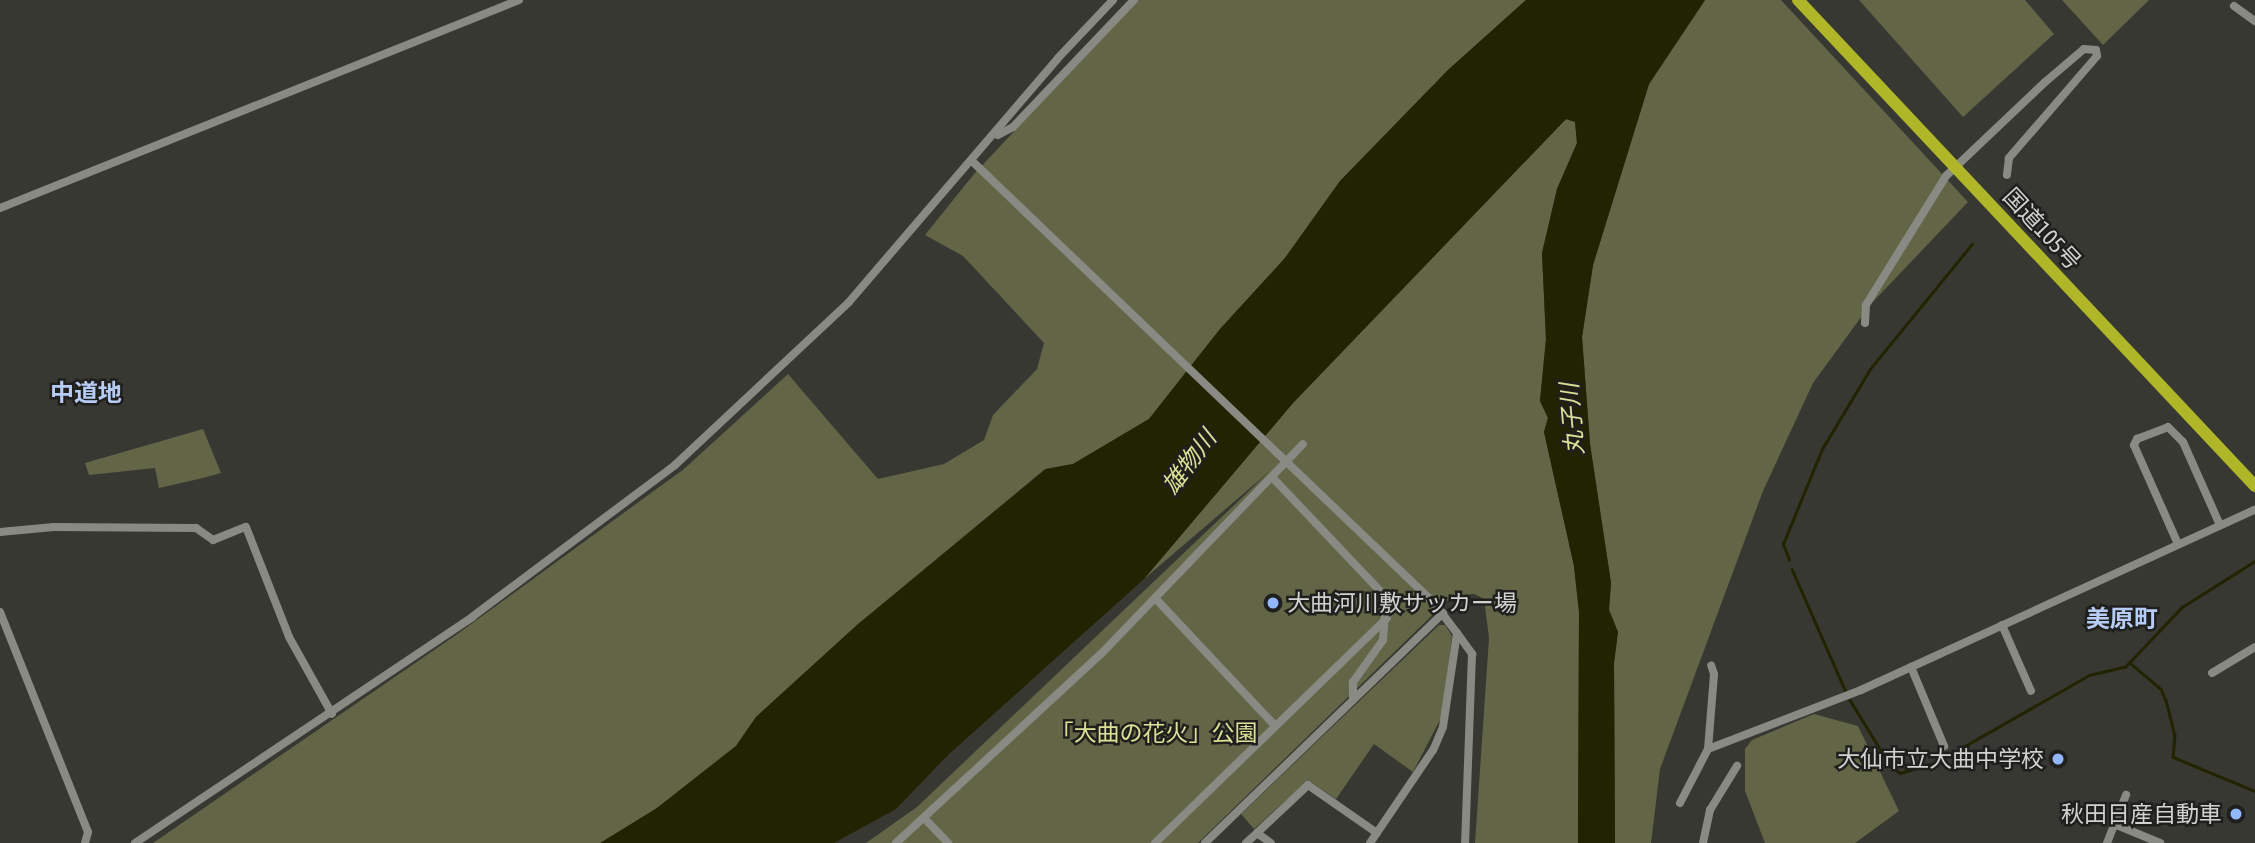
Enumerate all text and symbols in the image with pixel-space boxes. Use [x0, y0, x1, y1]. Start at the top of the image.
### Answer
street label: 国道105号 [1997, 182, 2087, 276]
district label: 中道地 [50, 379, 122, 407]
water label: 丸子川 [1555, 382, 1589, 456]
water label: 雄物川 [1156, 425, 1222, 499]
place label: 大曲河川敷サッカー場 [1287, 589, 1517, 617]
marker: 大曲河川敷サッカー場 [1265, 595, 1281, 611]
district label: 美原町 [2086, 605, 2158, 633]
park label: 「大曲の花火」公園 [1051, 719, 1257, 747]
place label: 大仙市立大曲中学校 [1837, 745, 2044, 773]
marker: 大仙市立大曲中学校 [2050, 751, 2066, 767]
place label: 秋田日産自動車 [2061, 800, 2222, 828]
marker: 秋田日産自動車 [2228, 806, 2244, 822]

